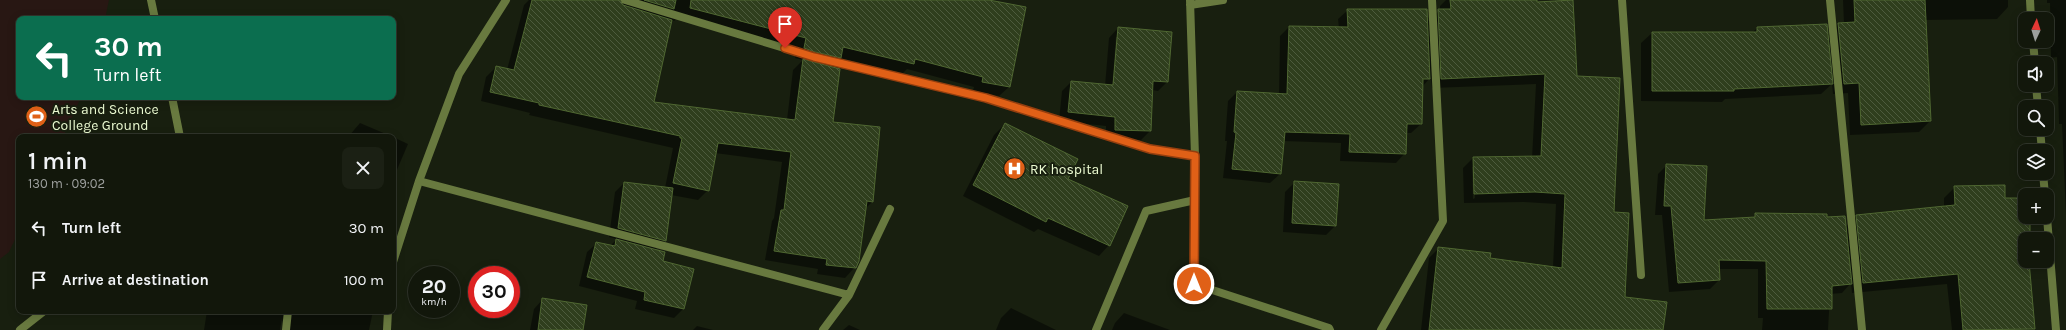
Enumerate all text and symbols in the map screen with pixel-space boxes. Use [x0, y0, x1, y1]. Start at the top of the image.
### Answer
pin [768, 7.0, 802, 48]
north arrow [2018, 12, 2054, 48]
map controls [2018, 12, 2054, 268]
icon: arrive [774, 13, 796, 35]
text: 30 m [94, 30, 163, 63]
icon: left [28, 32, 80, 84]
button: sound [2018, 56, 2054, 92]
text: Turn left [94, 64, 162, 86]
button: search [2018, 100, 2054, 136]
place label: Arts and Science College Ground [52, 101, 159, 134]
sports icon: Arts and Science College Ground [23, 104, 49, 130]
button: layers [2018, 144, 2054, 180]
text: 1 min [28, 147, 88, 175]
button: close [342, 147, 384, 189]
hospital icon: RK hospital [1001, 156, 1027, 182]
place label: RK hospital [1030, 161, 1103, 178]
text: 130 m · 09:02 [28, 176, 105, 191]
button: + [2018, 188, 2054, 224]
icon: left [28, 217, 50, 239]
text: Turn left [62, 219, 121, 237]
text: 30 m [349, 219, 384, 237]
button: − [2018, 232, 2054, 268]
position arrow [1173, 263, 1215, 305]
speed limit sign: 30 [468, 266, 520, 318]
icon: arrive [28, 269, 50, 291]
text: Arrive at destination [62, 271, 209, 289]
text: 100 m [344, 271, 384, 289]
text: 20 [422, 275, 446, 298]
text: km/h [421, 296, 447, 308]

